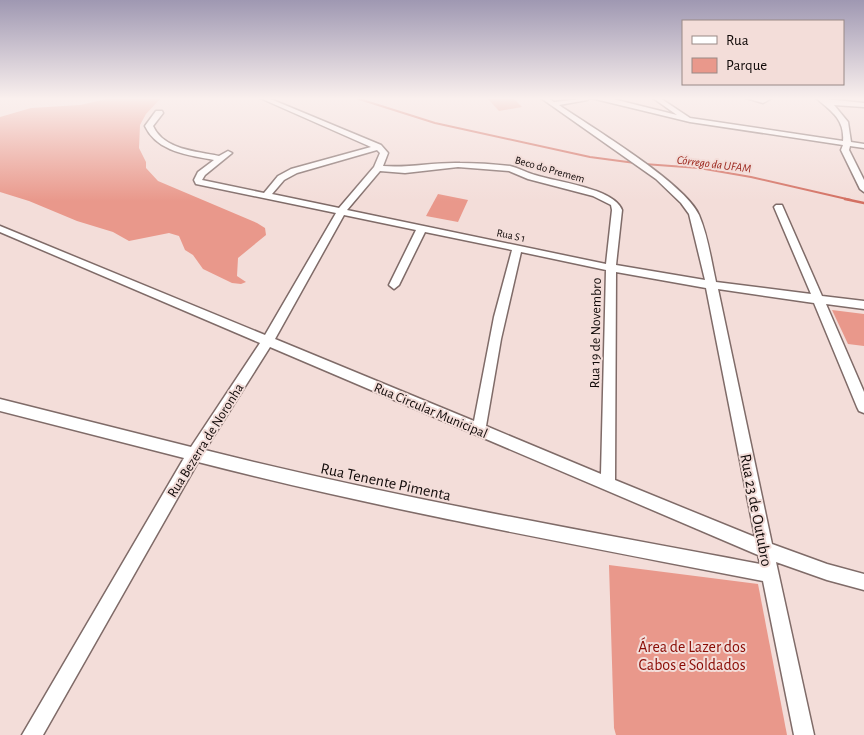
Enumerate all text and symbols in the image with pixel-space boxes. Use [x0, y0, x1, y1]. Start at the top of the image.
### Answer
legend [682, 20, 844, 85]
text: Rua [726, 33, 749, 48]
text: Parque [726, 58, 767, 73]
water label: Córrego da UFAM [676, 153, 752, 175]
street label: Beco do Premem [514, 154, 586, 185]
street label: Rua S 1 [495, 227, 526, 244]
street label: Rua 19 de Novembro [588, 277, 604, 389]
street label: Rua Bezerra de Noronha [165, 381, 247, 500]
street label: Rua Circular Municipal [372, 381, 489, 441]
street label: Rua 23 de Outubro [737, 453, 775, 568]
street label: Rua Tenente Pimenta [319, 460, 452, 504]
park label: Área de Lazer dos Cabos e Soldados [638, 637, 746, 673]

